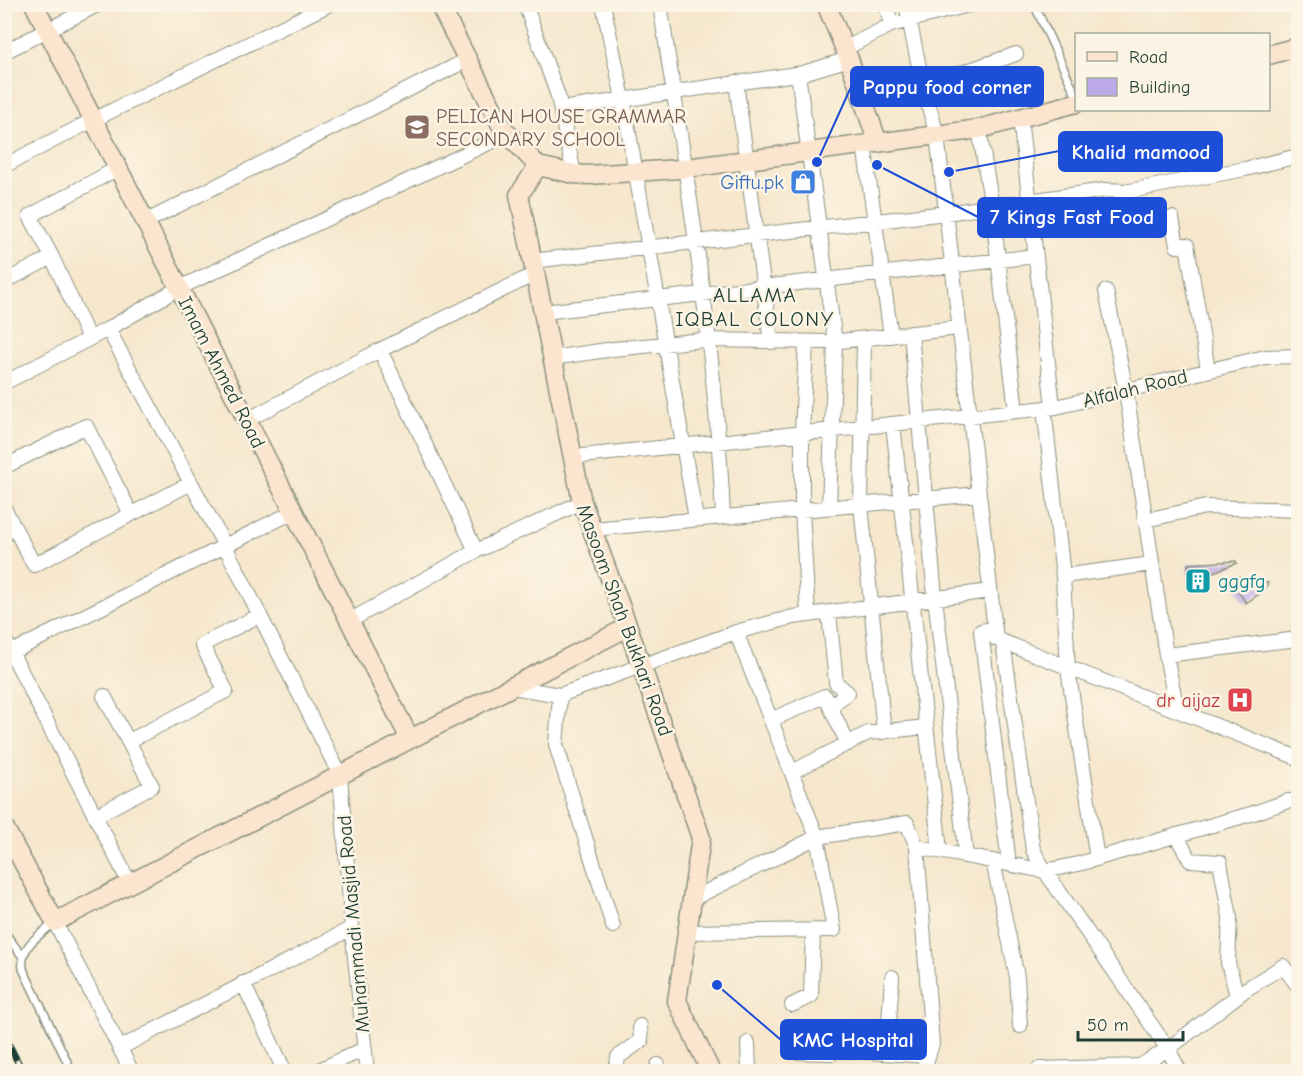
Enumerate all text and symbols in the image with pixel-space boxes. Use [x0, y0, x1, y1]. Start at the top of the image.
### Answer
legend [1075, 33, 1270, 111]
text: Road [1129, 47, 1168, 68]
callout: Pappu food corner [851, 67, 1043, 106]
text: Pappu food corner [863, 75, 1032, 99]
text: Building [1129, 77, 1191, 98]
place label: PELICAN HOUSE GRAMMAR SECONDARY SCHOOL [436, 105, 686, 151]
school or university icon: PELICAN HOUSE GRAMMAR SECONDARY SCHOOL [402, 112, 432, 142]
callout: Khalid mamood [1059, 132, 1222, 171]
text: Khalid mamood [1072, 140, 1210, 164]
shop icon: Giftu.pk [788, 167, 818, 197]
place label: Giftu.pk [720, 171, 784, 194]
callout: 7 Kings Fast Food [978, 198, 1166, 237]
text: 7 Kings Fast Food [990, 205, 1154, 229]
district label: ALLAMA IQBAL COLONY [675, 283, 835, 331]
street label: Imam Ahmed Road [173, 292, 270, 452]
street label: Alfalah Road [1081, 364, 1190, 413]
street label: Masoom Shah Bukhari Road [572, 501, 677, 739]
building icon: gggfg [1183, 566, 1213, 596]
place label: gggfg [1218, 570, 1266, 593]
hospital icon: dr aijaz [1225, 685, 1255, 715]
place label: dr aijaz [1156, 689, 1220, 712]
street label: Muhammadi Masjid Road [333, 814, 374, 1034]
scale bar [1078, 1004, 1183, 1042]
text: 50 m [1087, 1015, 1129, 1036]
callout: KMC Hospital [781, 1020, 926, 1059]
text: KMC Hospital [792, 1028, 914, 1052]

